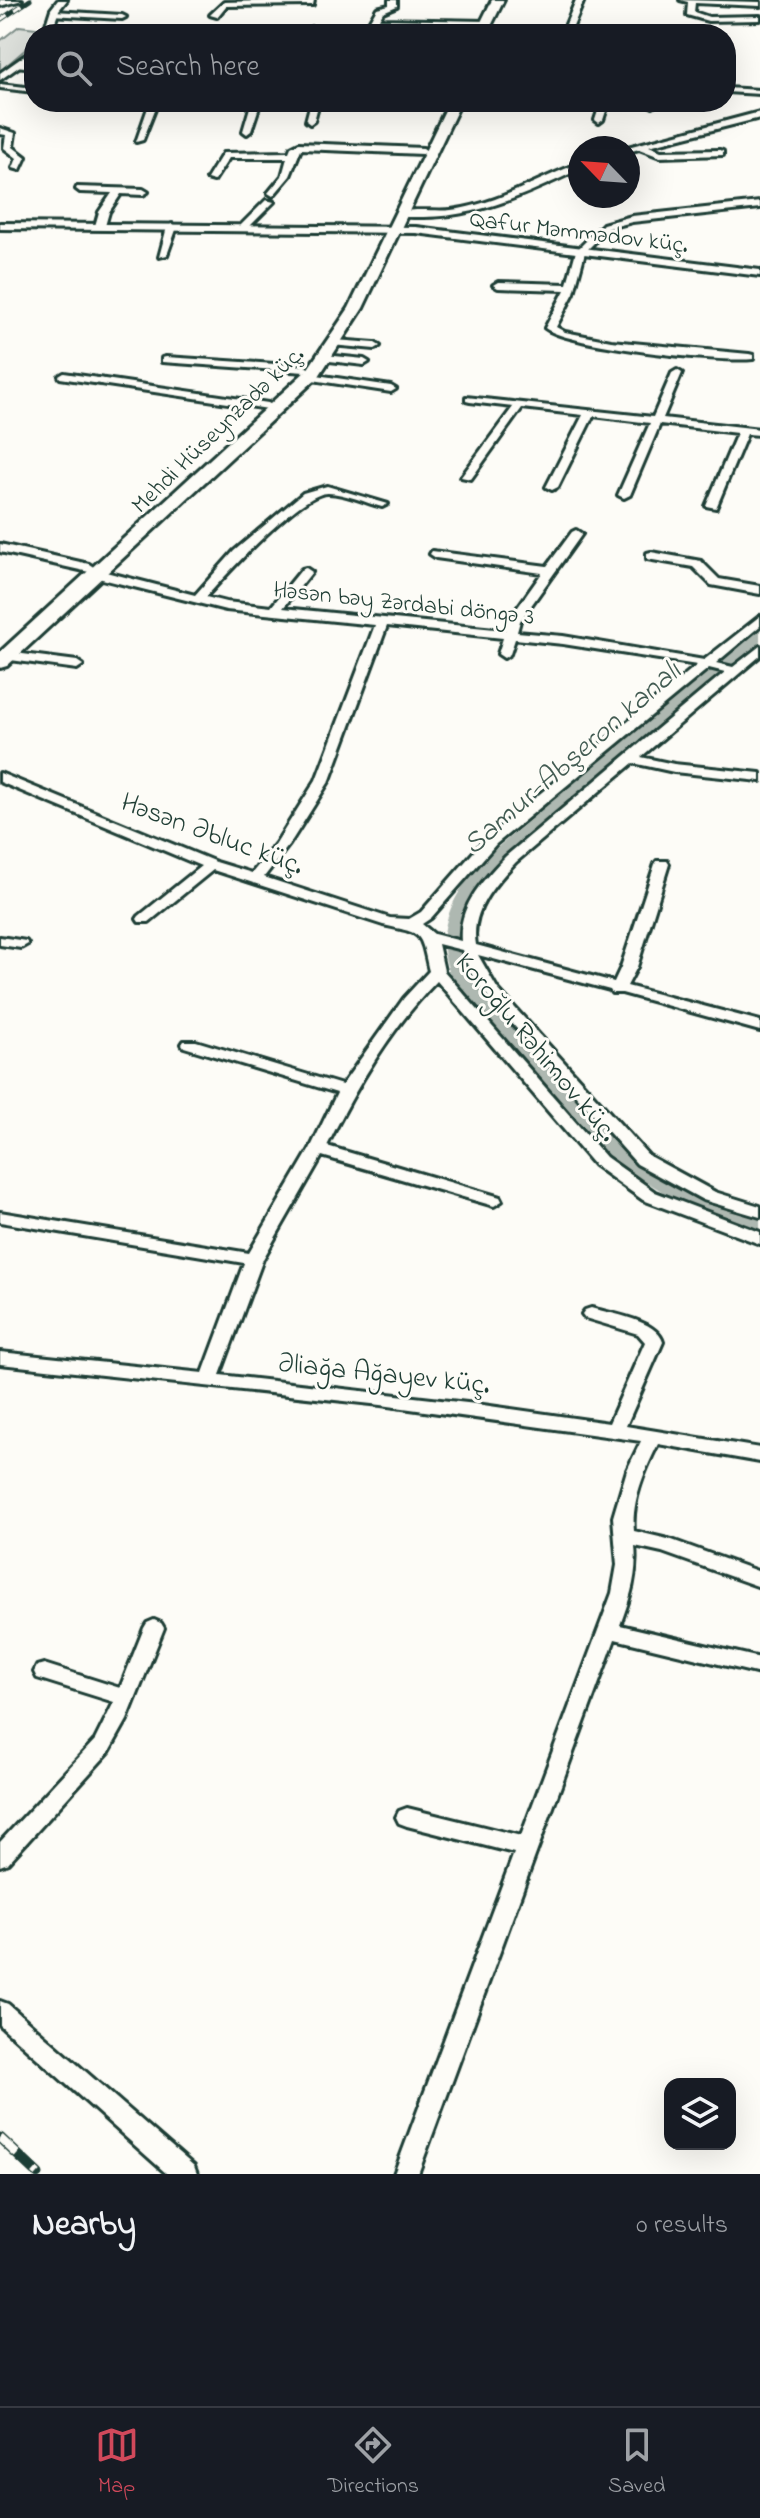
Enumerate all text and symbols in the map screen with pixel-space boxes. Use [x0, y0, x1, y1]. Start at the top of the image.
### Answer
search box [24, 24, 736, 112]
icon: search [52, 46, 96, 90]
text: Search here [116, 46, 260, 90]
north arrow [568, 136, 640, 208]
street label: Qafur Məmmədov küç. [467, 203, 690, 264]
street label: Mehdi Hüseynzadə küç. [124, 339, 314, 524]
street label: Həsən bəy Zərdabi döngə 3 [271, 573, 536, 637]
water label: Samur-Abşeron kanalı [454, 651, 693, 867]
street label: Həsən Əbluc küç. [115, 783, 309, 887]
street label: Koroğlu Rəhimov küç. [444, 945, 627, 1152]
street label: Əliağa Ağayev küç. [276, 1344, 492, 1407]
map controls [664, 2078, 736, 2150]
button: layers [664, 2078, 736, 2150]
text: Nearby [32, 2201, 136, 2251]
text: 0 results [636, 2207, 728, 2245]
tab: Map [95, 2423, 139, 2503]
tab: Directions [328, 2423, 419, 2503]
tab: Saved [608, 2423, 665, 2503]

